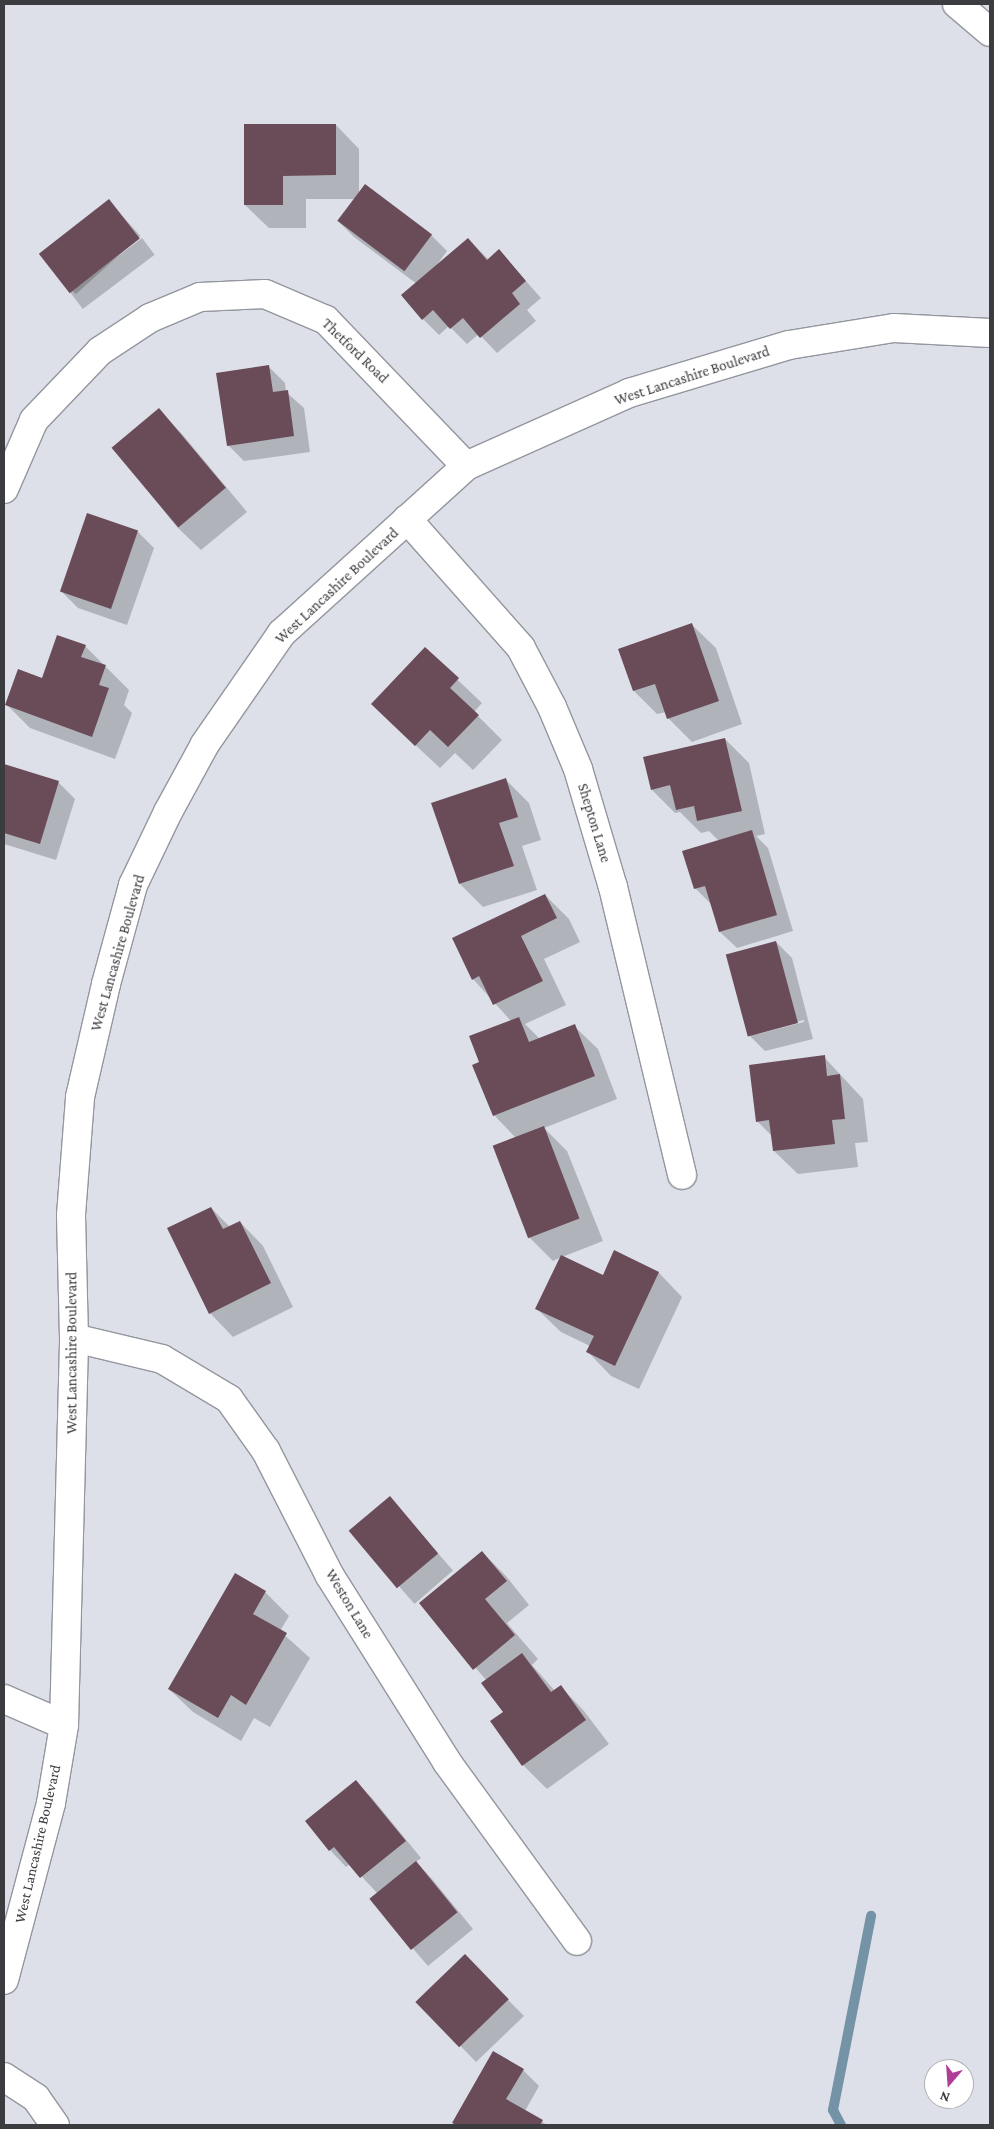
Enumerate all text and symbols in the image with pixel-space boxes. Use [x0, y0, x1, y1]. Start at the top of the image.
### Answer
street label: Thetford Road [318, 315, 392, 387]
street label: West Lancashire Boulevard [612, 342, 772, 410]
street label: West Lancashire Boulevard [272, 524, 402, 648]
street label: Shepton Lane [573, 781, 615, 865]
street label: West Lancashire Boulevard [87, 873, 149, 1033]
street label: West Lancashire Boulevard [63, 1272, 81, 1434]
street label: Weston Lane [321, 1566, 377, 1642]
street label: West Lancashire Boulevard [11, 1763, 65, 1925]
north arrow [924, 2059, 974, 2109]
text: N [938, 2088, 952, 2106]

